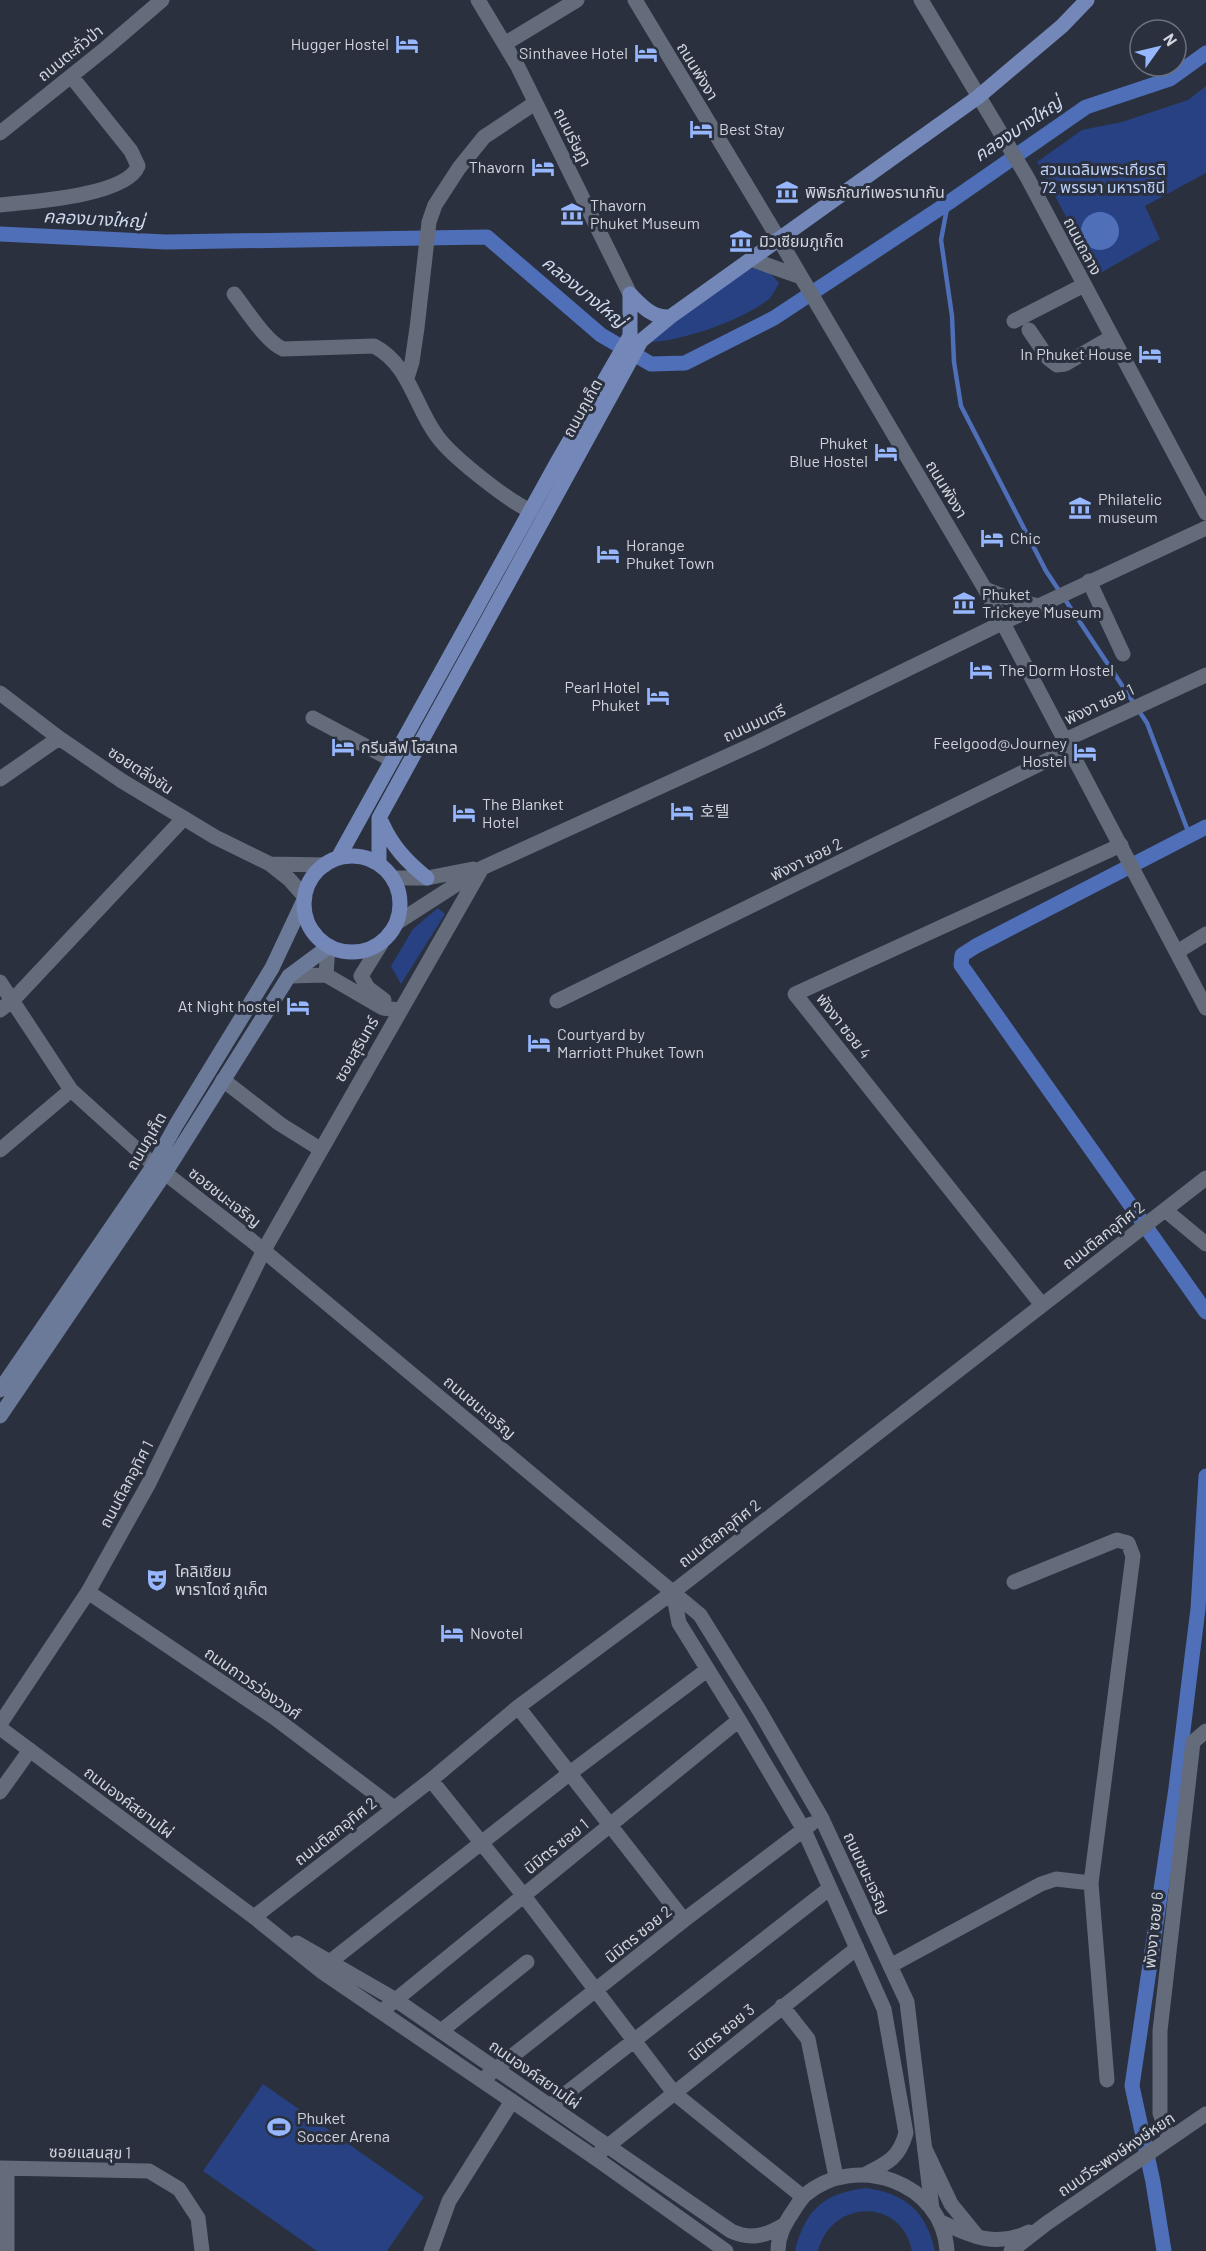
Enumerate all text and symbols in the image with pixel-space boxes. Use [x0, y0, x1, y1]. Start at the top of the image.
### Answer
north arrow [1128, 18, 1188, 78]
street label: ถนนตะกั่วป่า [33, 20, 106, 85]
text: N [1160, 30, 1182, 49]
hotel icon: Hugger Hostel [394, 31, 420, 57]
place label: Hugger Hostel [291, 34, 389, 53]
street label: ถนนพังงา [674, 38, 723, 103]
hotel icon: Sinthavee Hotel [633, 40, 659, 66]
place label: Sinthavee Hotel [519, 43, 628, 62]
water label: คลองบางใหญ่ [969, 89, 1068, 166]
street label: ถนนรัษฎา [551, 104, 596, 169]
hotel icon: Best Stay [688, 116, 714, 142]
place label: Best Stay [719, 119, 785, 138]
hotel icon: Thavorn [530, 154, 556, 180]
place label: Thavorn [469, 157, 525, 176]
park label: สวนเฉลิมพระเกียรติ 72 พรรษา มหาราชินี [1040, 159, 1166, 196]
museum icon: พิพิธภัณฑ์เพอรานากัน [774, 179, 800, 205]
place label: พิพิธภัณฑ์เพอรานากัน [805, 182, 945, 201]
place label: Thavorn Phuket Museum [590, 195, 700, 232]
museum icon: Thavorn Phuket Museum [559, 201, 585, 227]
water label: คลองบางใหญ่ [43, 204, 148, 232]
street label: ถนนถลาง [1060, 213, 1107, 278]
museum icon: มิวเซียมภูเก็ต [728, 228, 754, 254]
place label: มิวเซียมภูเก็ต [759, 231, 844, 251]
water label: คลองบางใหญ่ [538, 251, 633, 334]
hotel icon: In Phuket House [1137, 341, 1163, 367]
place label: In Phuket House [1020, 344, 1132, 363]
street label: ถนนภูเก็ต [558, 375, 606, 441]
place label: Phuket Blue Hostel [789, 433, 868, 470]
hotel icon: Phuket Blue Hostel [873, 439, 899, 465]
street label: ถนนพังงา [923, 456, 972, 521]
place label: Philatelic museum [1098, 489, 1162, 526]
museum icon: Philatelic museum [1067, 495, 1093, 521]
hotel icon: Chic [979, 525, 1005, 551]
place label: Chic [1010, 528, 1041, 547]
place label: Horange Phuket Town [626, 535, 714, 572]
hotel icon: Horange Phuket Town [595, 541, 621, 567]
place label: Phuket Trickeye Museum [982, 584, 1101, 621]
museum icon: Phuket Trickeye Museum [951, 590, 977, 616]
hotel icon: The Dorm Hostel [968, 657, 994, 683]
place label: The Dorm Hostel [999, 660, 1114, 679]
place label: Pearl Hotel Phuket [565, 677, 640, 714]
street label: พังงา ซอย 1 [1061, 679, 1137, 728]
hotel icon: Pearl Hotel Phuket [645, 683, 671, 709]
street label: ถนนมนตรี [719, 700, 788, 745]
place label: Feelgood@Journey Hostel [933, 733, 1068, 770]
hotel icon: กรีนลีฟ โฮสเทล [330, 734, 356, 760]
place label: กรีนลีฟ โฮสเทล [361, 737, 458, 756]
hotel icon: Feelgood@Journey Hostel [1072, 739, 1098, 765]
street label: ซอยตลิ่งชัน [105, 741, 178, 798]
place label: The Blanket Hotel [482, 794, 564, 831]
hotel icon: 호텔 [669, 798, 695, 824]
hotel icon: The Blanket Hotel [451, 800, 477, 826]
place label: 호텔 [700, 801, 729, 820]
street label: พังงา ซอย 2 [767, 833, 845, 884]
street label: พังงา ซอย 4 [813, 989, 876, 1062]
hotel icon: At Night hostel [285, 993, 311, 1019]
place label: At Night hostel [178, 996, 280, 1015]
street label: ซอยสุรินทร์ [329, 1012, 383, 1085]
place label: Courtyard by Marriott Phuket Town [557, 1024, 704, 1061]
hotel icon: Courtyard by Marriott Phuket Town [526, 1030, 552, 1056]
street label: ถนนภูเก็ต [121, 1109, 171, 1173]
street label: ซอยชนะเจริญ [185, 1162, 265, 1231]
street label: ถนนติลกอุทิศ 2 [1058, 1197, 1148, 1273]
street label: ถนนชนะเจริญ [440, 1371, 520, 1442]
street label: ถนนติลกอุทิศ 1 [95, 1437, 157, 1531]
street label: ถนนติลกอุทิศ 2 [674, 1495, 764, 1571]
place label: โคลิเซียม พาราไดซ์ ภูเก็ต [175, 1561, 268, 1599]
theatre icon: โคลิเซียม พาราไดซ์ ภูเก็ต [144, 1567, 170, 1593]
hotel icon: Novotel [439, 1620, 465, 1646]
place label: Novotel [470, 1623, 523, 1642]
street label: ถนนถาวรว่องวงศ์ [201, 1642, 305, 1723]
street label: ถนนองค์สยามไผ่ [81, 1762, 178, 1841]
street label: ถนนติลกอุทิศ 2 [290, 1793, 380, 1869]
street label: นิมิตร ซอย 1 [520, 1814, 592, 1877]
street label: ถนนชนะเจริญ [840, 1829, 895, 1917]
street label: พังงา ซอย 6 [1139, 1891, 1166, 1969]
street label: นิมิตร ซอย 2 [601, 1901, 675, 1966]
street label: นิมิตร ซอย 3 [684, 1999, 758, 2064]
street label: ถนนองค์สยามไผ่ [486, 2035, 585, 2112]
street label: ถนนวีระพงษ์หงษ์หยก [1054, 2107, 1178, 2200]
place label: Phuket Soccer Arena [297, 2108, 390, 2145]
sports icon: Phuket Soccer Arena [266, 2114, 292, 2140]
street label: ซอยแสนสุข 1 [49, 2141, 131, 2163]

